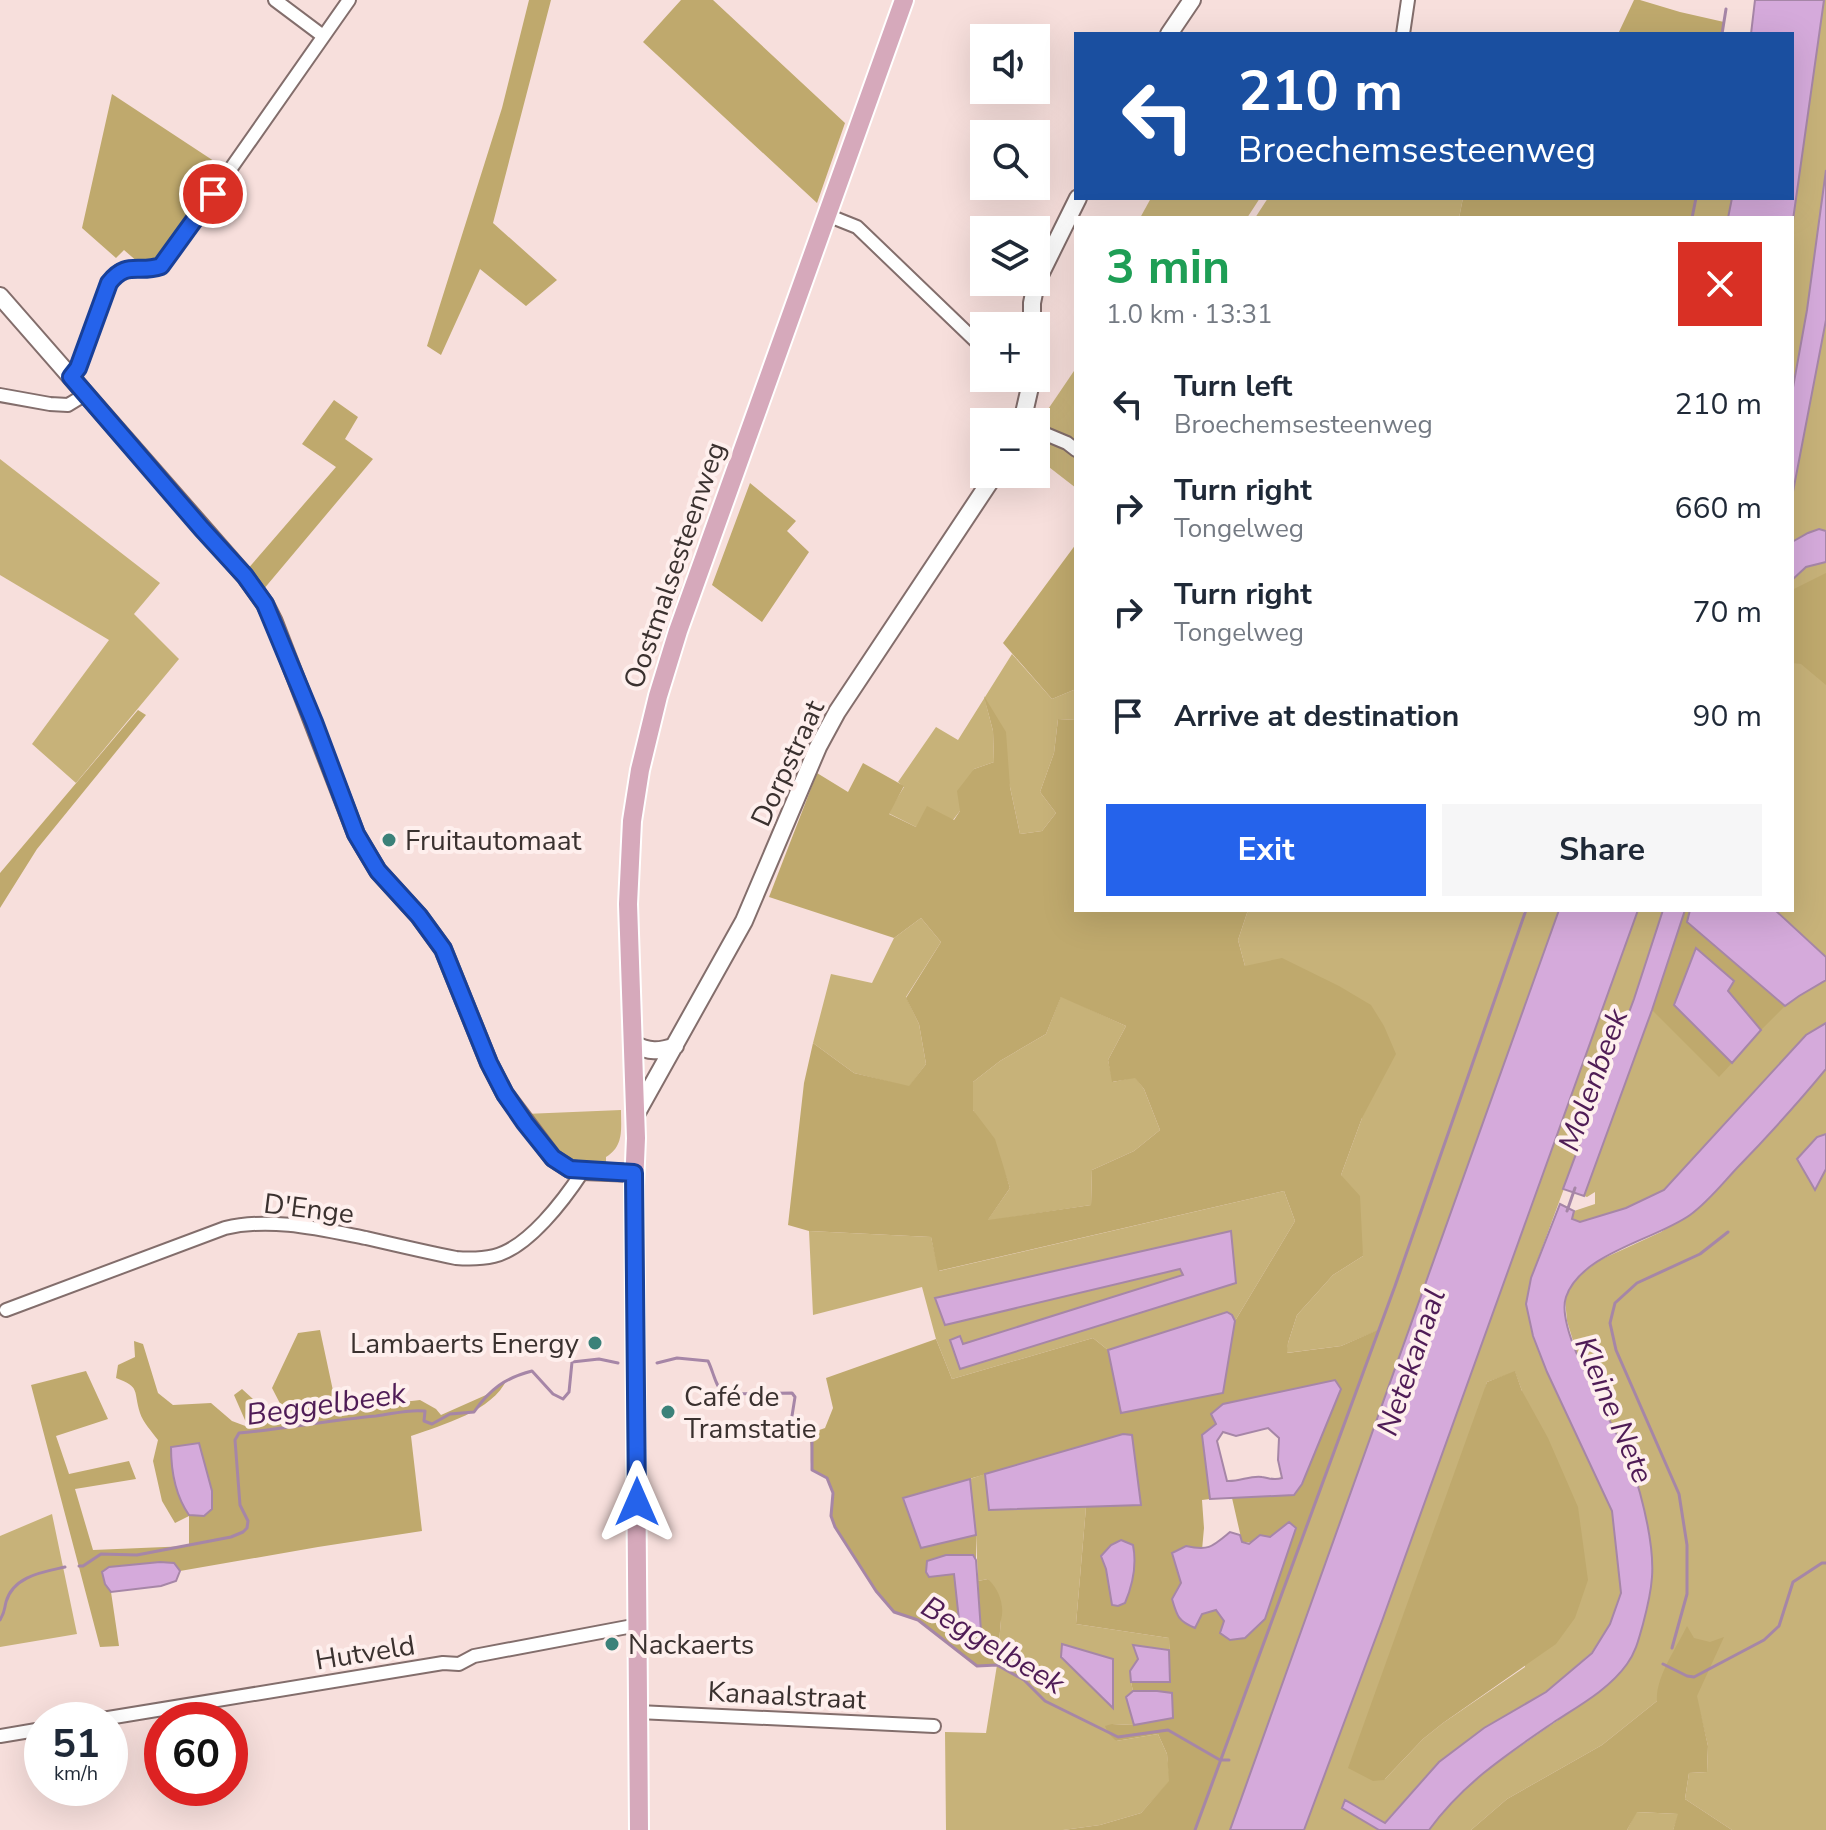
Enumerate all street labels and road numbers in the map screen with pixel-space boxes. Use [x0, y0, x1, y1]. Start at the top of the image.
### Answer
street label: Oostmalsesteenweg [615, 437, 735, 694]
street label: Dorpstraat [742, 694, 834, 833]
street label: D'Enge [262, 1185, 356, 1233]
street label: Hutveld [313, 1626, 418, 1680]
street label: Kanaalstraat [707, 1673, 867, 1719]

